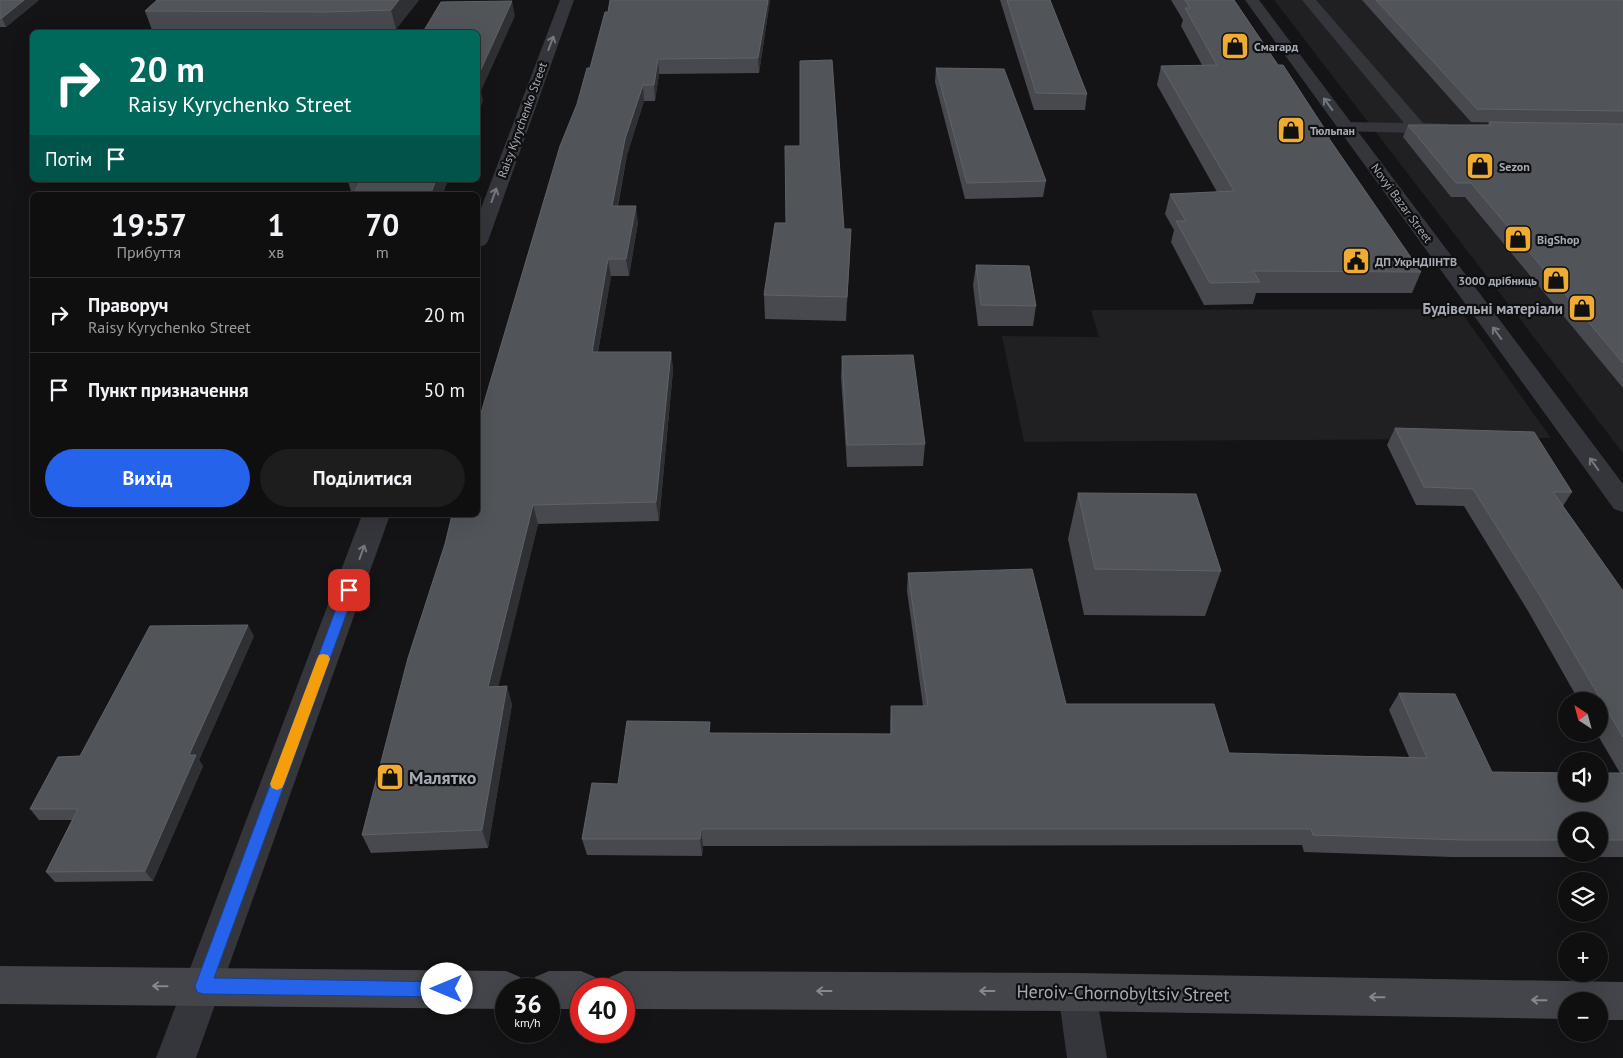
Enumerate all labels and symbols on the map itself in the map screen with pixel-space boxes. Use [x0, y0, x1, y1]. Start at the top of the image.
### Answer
shop icon: Смагард [1220, 31, 1250, 61]
one-way arrow [547, 36, 556, 51]
place label: Смагард [1254, 39, 1299, 54]
street label: Raisy Kyrychenko Street [494, 60, 550, 180]
one-way arrow [1323, 97, 1333, 111]
shop icon: Тюльпан [1276, 115, 1306, 145]
place label: Тюльпан [1310, 123, 1355, 138]
shop icon: Sezon [1465, 151, 1495, 181]
place label: Sezon [1499, 159, 1530, 174]
street label: Novyi Bazar Street [1368, 160, 1436, 246]
one-way arrow [490, 188, 499, 203]
shop icon: BigShop [1503, 224, 1533, 254]
place label: BigShop [1537, 232, 1580, 247]
public building icon: ДП УкрНДІІНТВ [1341, 246, 1371, 276]
place label: ДП УкрНДІІНТВ [1375, 254, 1457, 269]
shop icon: 3000 дрібниць [1541, 265, 1571, 295]
place label: 3000 дрібниць [1458, 273, 1537, 288]
shop icon: Будівельні матеріали [1567, 293, 1597, 323]
place label: Будівельні матеріали [1422, 299, 1563, 318]
one-way arrow [1492, 327, 1503, 340]
one-way arrow [1589, 457, 1599, 471]
one-way arrow [359, 545, 368, 560]
pin [328, 569, 370, 611]
north arrow [1558, 692, 1608, 742]
shop icon: Малятко [375, 762, 405, 792]
place label: Малятко [409, 766, 477, 789]
position arrow [420, 962, 472, 1014]
speed limit sign: 40 [570, 978, 635, 1043]
street label: Heroiv-Chornobyltsiv Street [1016, 980, 1230, 1006]
one-way arrow [152, 981, 168, 990]
one-way arrow [817, 986, 833, 996]
one-way arrow [979, 986, 996, 996]
one-way arrow [1369, 992, 1386, 1002]
one-way arrow [1532, 995, 1548, 1005]

